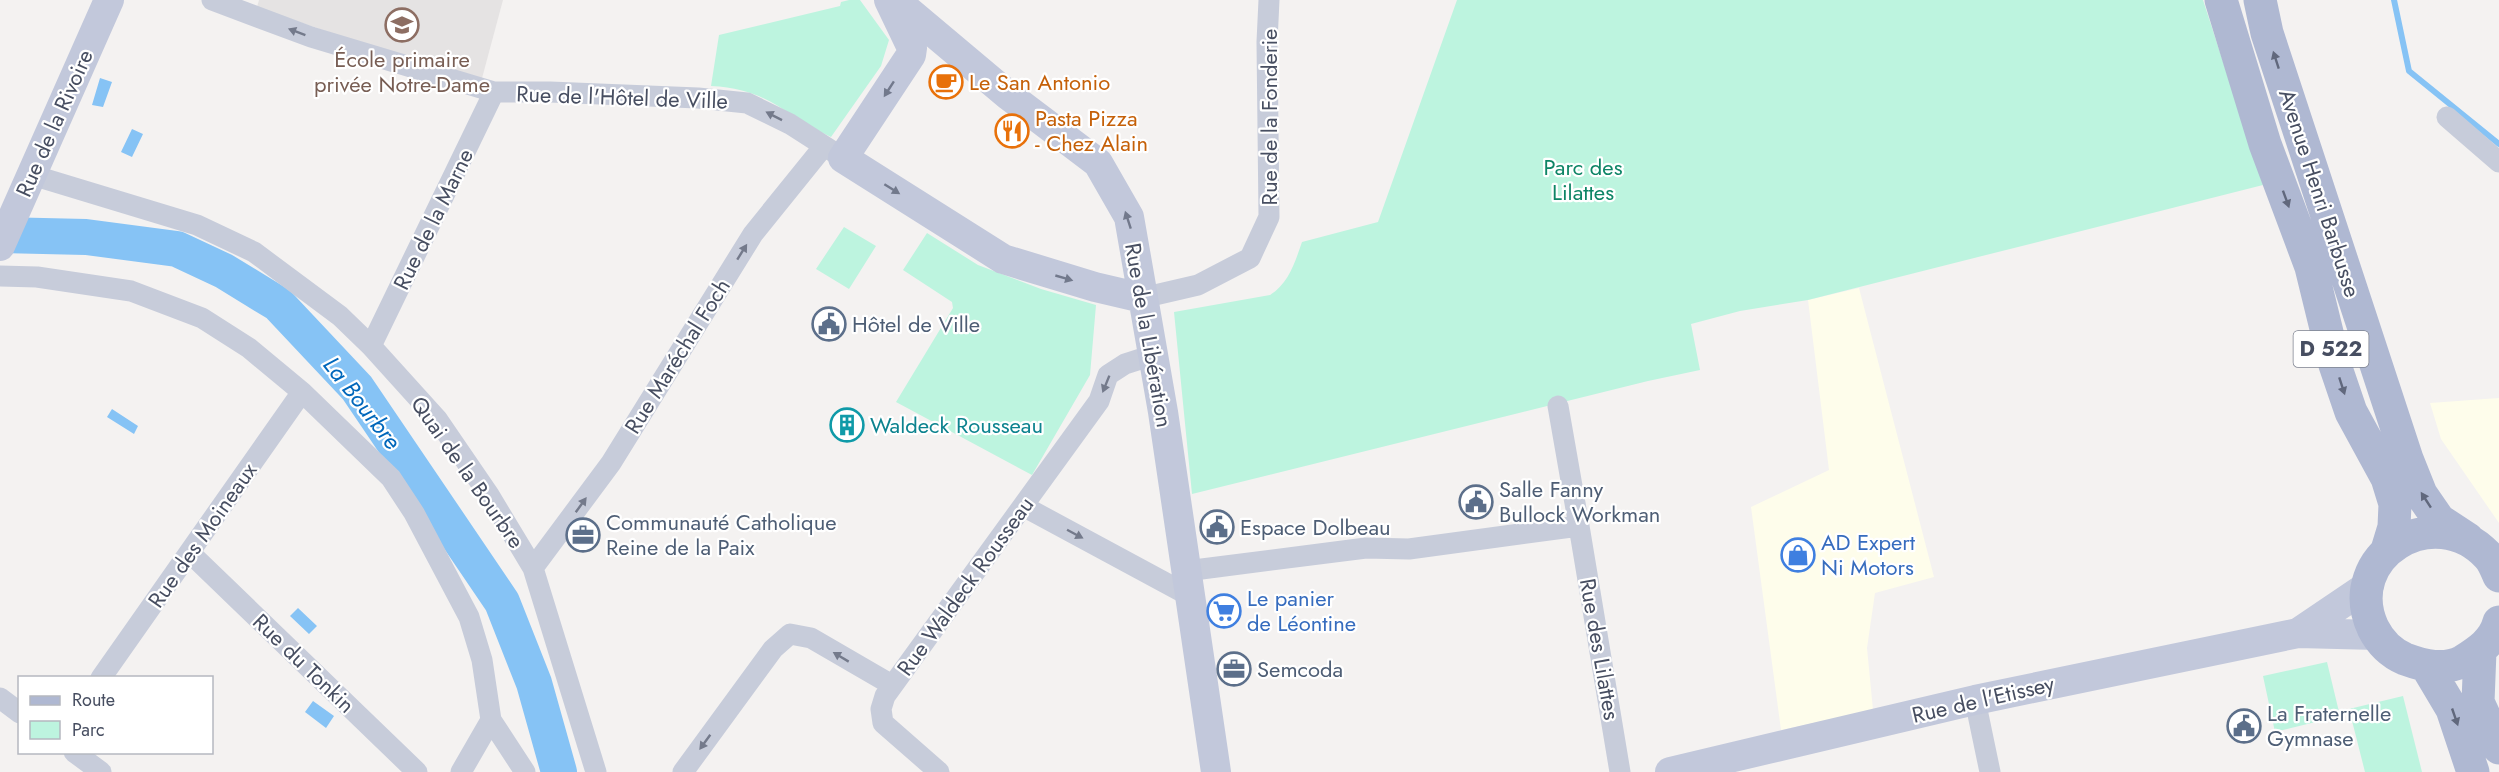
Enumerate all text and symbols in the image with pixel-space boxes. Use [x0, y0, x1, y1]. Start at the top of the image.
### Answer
school or university icon: École primaire privée Notre-Dame [384, 7, 420, 43]
one-way arrow [288, 27, 306, 37]
street label: Rue de la Fonderie [1253, 29, 1285, 205]
place label: École primaire privée Notre-Dame [314, 43, 490, 100]
street label: Rue de la Rivoire [7, 44, 101, 202]
one-way arrow [2271, 51, 2281, 69]
cafe icon: Le San Antonio [928, 64, 964, 100]
place label: Le San Antonio [969, 66, 1110, 98]
street label: Rue de l'Hôtel de Ville [516, 77, 728, 117]
one-way arrow [883, 80, 894, 97]
street label: Avenue Henri Barbusse [2271, 85, 2369, 301]
place label: Pasta Pizza - Chez Alain [1035, 102, 1148, 159]
one-way arrow [765, 111, 782, 121]
restaurant icon: Pasta Pizza - Chez Alain [994, 113, 1030, 149]
street label: Rue de la Marne [385, 143, 481, 295]
park label: Parc des Lilattes [1543, 151, 1623, 208]
one-way arrow [884, 183, 900, 194]
one-way arrow [2281, 190, 2291, 208]
one-way arrow [1123, 210, 1132, 228]
street label: Rue de la Libération [1117, 240, 1181, 430]
one-way arrow [737, 244, 748, 260]
street label: Rue Maréchal Foch [616, 272, 738, 440]
one-way arrow [1055, 274, 1073, 284]
public building icon: Hôtel de Ville [811, 306, 847, 342]
place label: Hôtel de Ville [852, 308, 980, 340]
road number: D 522 [2294, 331, 2368, 367]
water label: La Bourbre [315, 349, 410, 457]
one-way arrow [1100, 376, 1110, 394]
one-way arrow [2337, 377, 2347, 395]
street label: Quai de la Bourbre [404, 390, 532, 554]
building icon: Waldeck Rousseau [829, 407, 865, 443]
place label: Waldeck Rousseau [870, 409, 1043, 441]
street label: Rue des Moineaux [140, 455, 265, 614]
place label: Salle Fanny Bullock Workman [1499, 473, 1660, 530]
public building icon: Salle Fanny Bullock Workman [1458, 484, 1494, 520]
street label: Rue Waldeck Rousseau [889, 490, 1041, 682]
one-way arrow [2420, 492, 2431, 508]
one-way arrow [575, 497, 587, 513]
place label: Communauté Catholique Reine de la Paix [606, 506, 837, 563]
public building icon: Espace Dolbeau [1199, 509, 1235, 545]
place label: Espace Dolbeau [1240, 511, 1391, 543]
office icon: Communauté Catholique Reine de la Paix [565, 517, 601, 553]
place label: AD Expert Ni Motors [1821, 526, 1916, 583]
one-way arrow [1066, 529, 1083, 539]
shop icon: AD Expert Ni Motors [1780, 537, 1816, 573]
street label: Rue des Lilattes [1572, 576, 1628, 722]
place label: Le panier de Léontine [1247, 582, 1356, 639]
supermarket icon: Le panier de Léontine [1206, 593, 1242, 629]
street label: Rue du Tonkin [246, 606, 362, 720]
one-way arrow [833, 651, 849, 662]
office icon: Semcoda [1216, 651, 1252, 687]
place label: Semcoda [1257, 653, 1343, 685]
street label: Rue de l'Etissey [1909, 667, 2058, 731]
legend [18, 676, 213, 754]
text: Route [72, 687, 115, 713]
place label: La Fraternelle Gymnase [2267, 697, 2391, 754]
public building icon: La Fraternelle Gymnase [2226, 708, 2262, 744]
one-way arrow [2451, 709, 2460, 727]
text: Parc [72, 717, 105, 743]
one-way arrow [699, 735, 711, 750]

